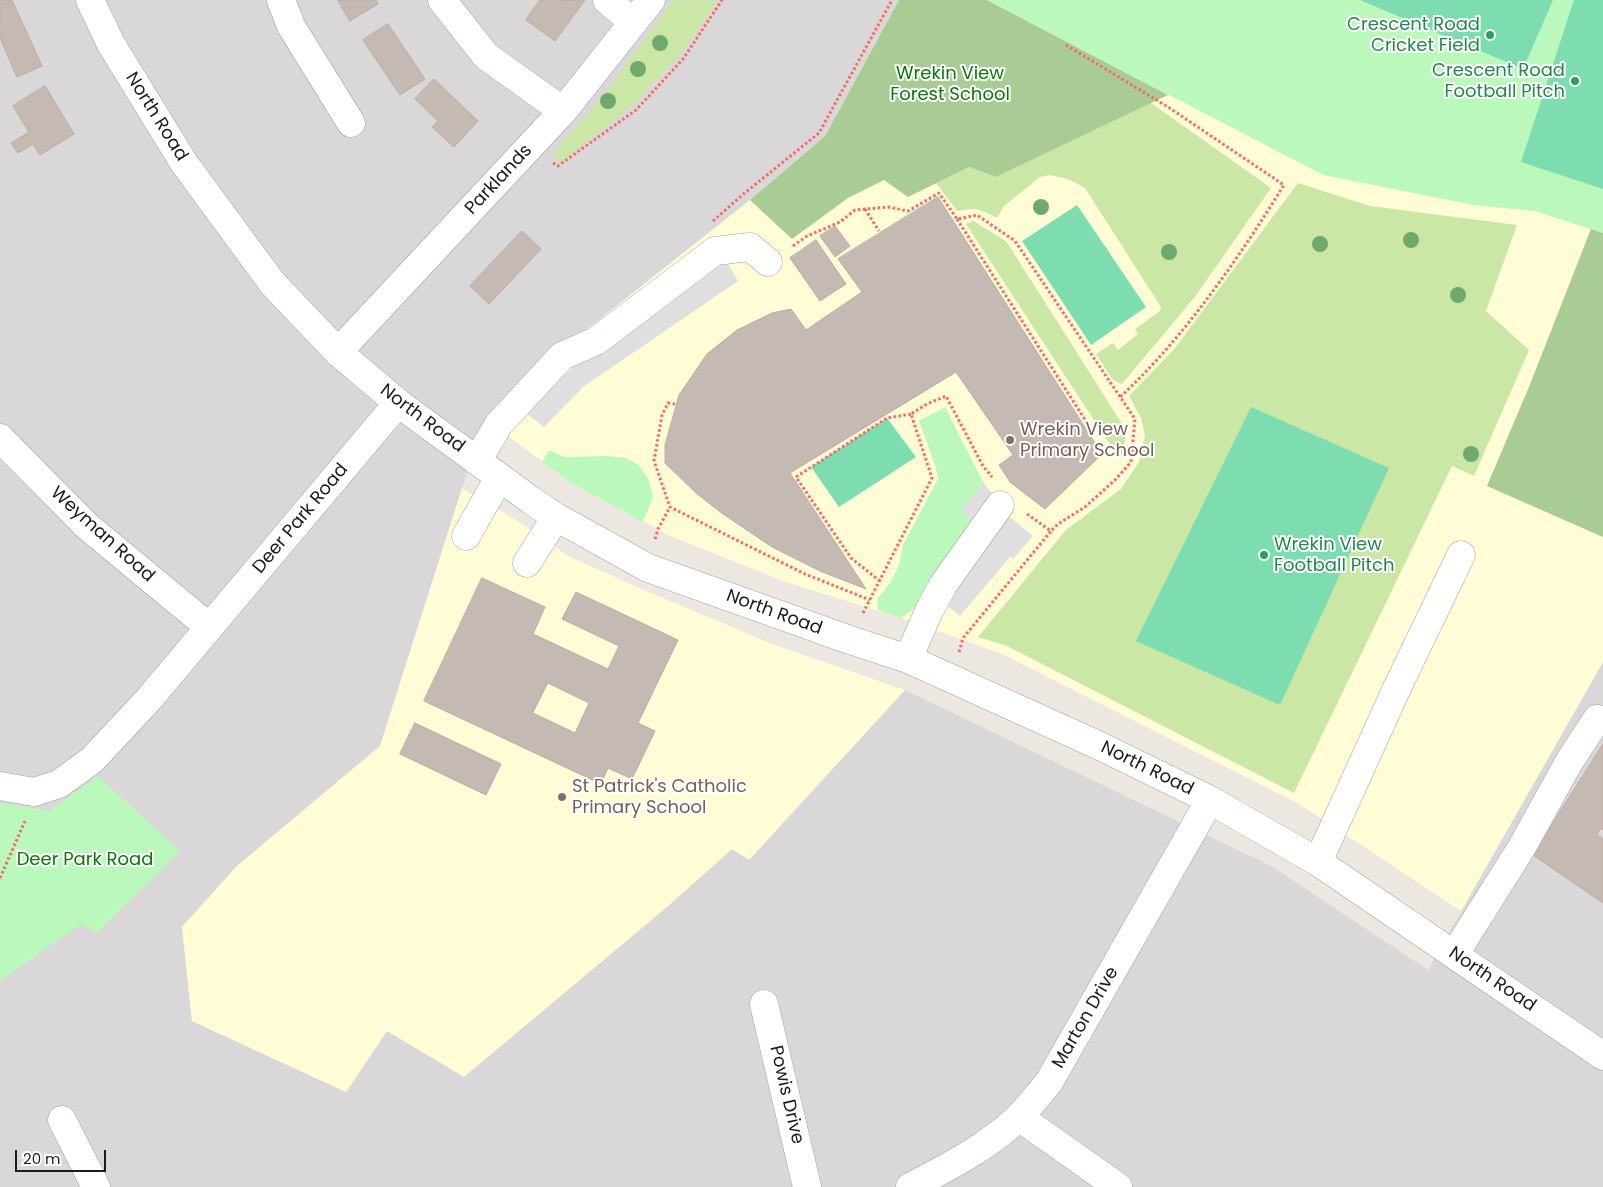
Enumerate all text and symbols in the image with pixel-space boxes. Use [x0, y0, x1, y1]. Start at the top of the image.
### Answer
place label: Crescent Road Cricket Field [1347, 14, 1480, 56]
marker: Crescent Road Cricket Field [1484, 29, 1496, 41]
place label: Crescent Road Football Pitch [1432, 60, 1565, 102]
park label: Wrekin View Forest School [890, 63, 1010, 106]
street label: North Road [120, 69, 192, 165]
marker: Crescent Road Football Pitch [1569, 75, 1581, 87]
street label: Parklands [461, 140, 537, 220]
street label: North Road [375, 380, 469, 458]
place label: Wrekin View Primary School [1020, 419, 1154, 462]
marker: Wrekin View Primary School [1004, 434, 1016, 446]
street label: Deer Park Road [249, 460, 353, 578]
street label: Weyman Road [45, 483, 159, 587]
place label: Wrekin View Football Pitch [1274, 534, 1395, 576]
marker: Wrekin View Football Pitch [1258, 549, 1270, 561]
street label: North Road [723, 586, 825, 640]
street label: North Road [1097, 737, 1197, 801]
place label: St Patrick's Catholic Primary School [572, 776, 747, 819]
marker: St Patrick's Catholic Primary School [556, 791, 568, 803]
park label: Deer Park Road [17, 849, 153, 871]
street label: North Road [1444, 943, 1540, 1017]
street label: Marton Drive [1048, 963, 1124, 1073]
street label: Powis Drive [764, 1044, 808, 1146]
scale bar [18, 1140, 109, 1172]
text: 20 m [23, 1148, 61, 1169]

